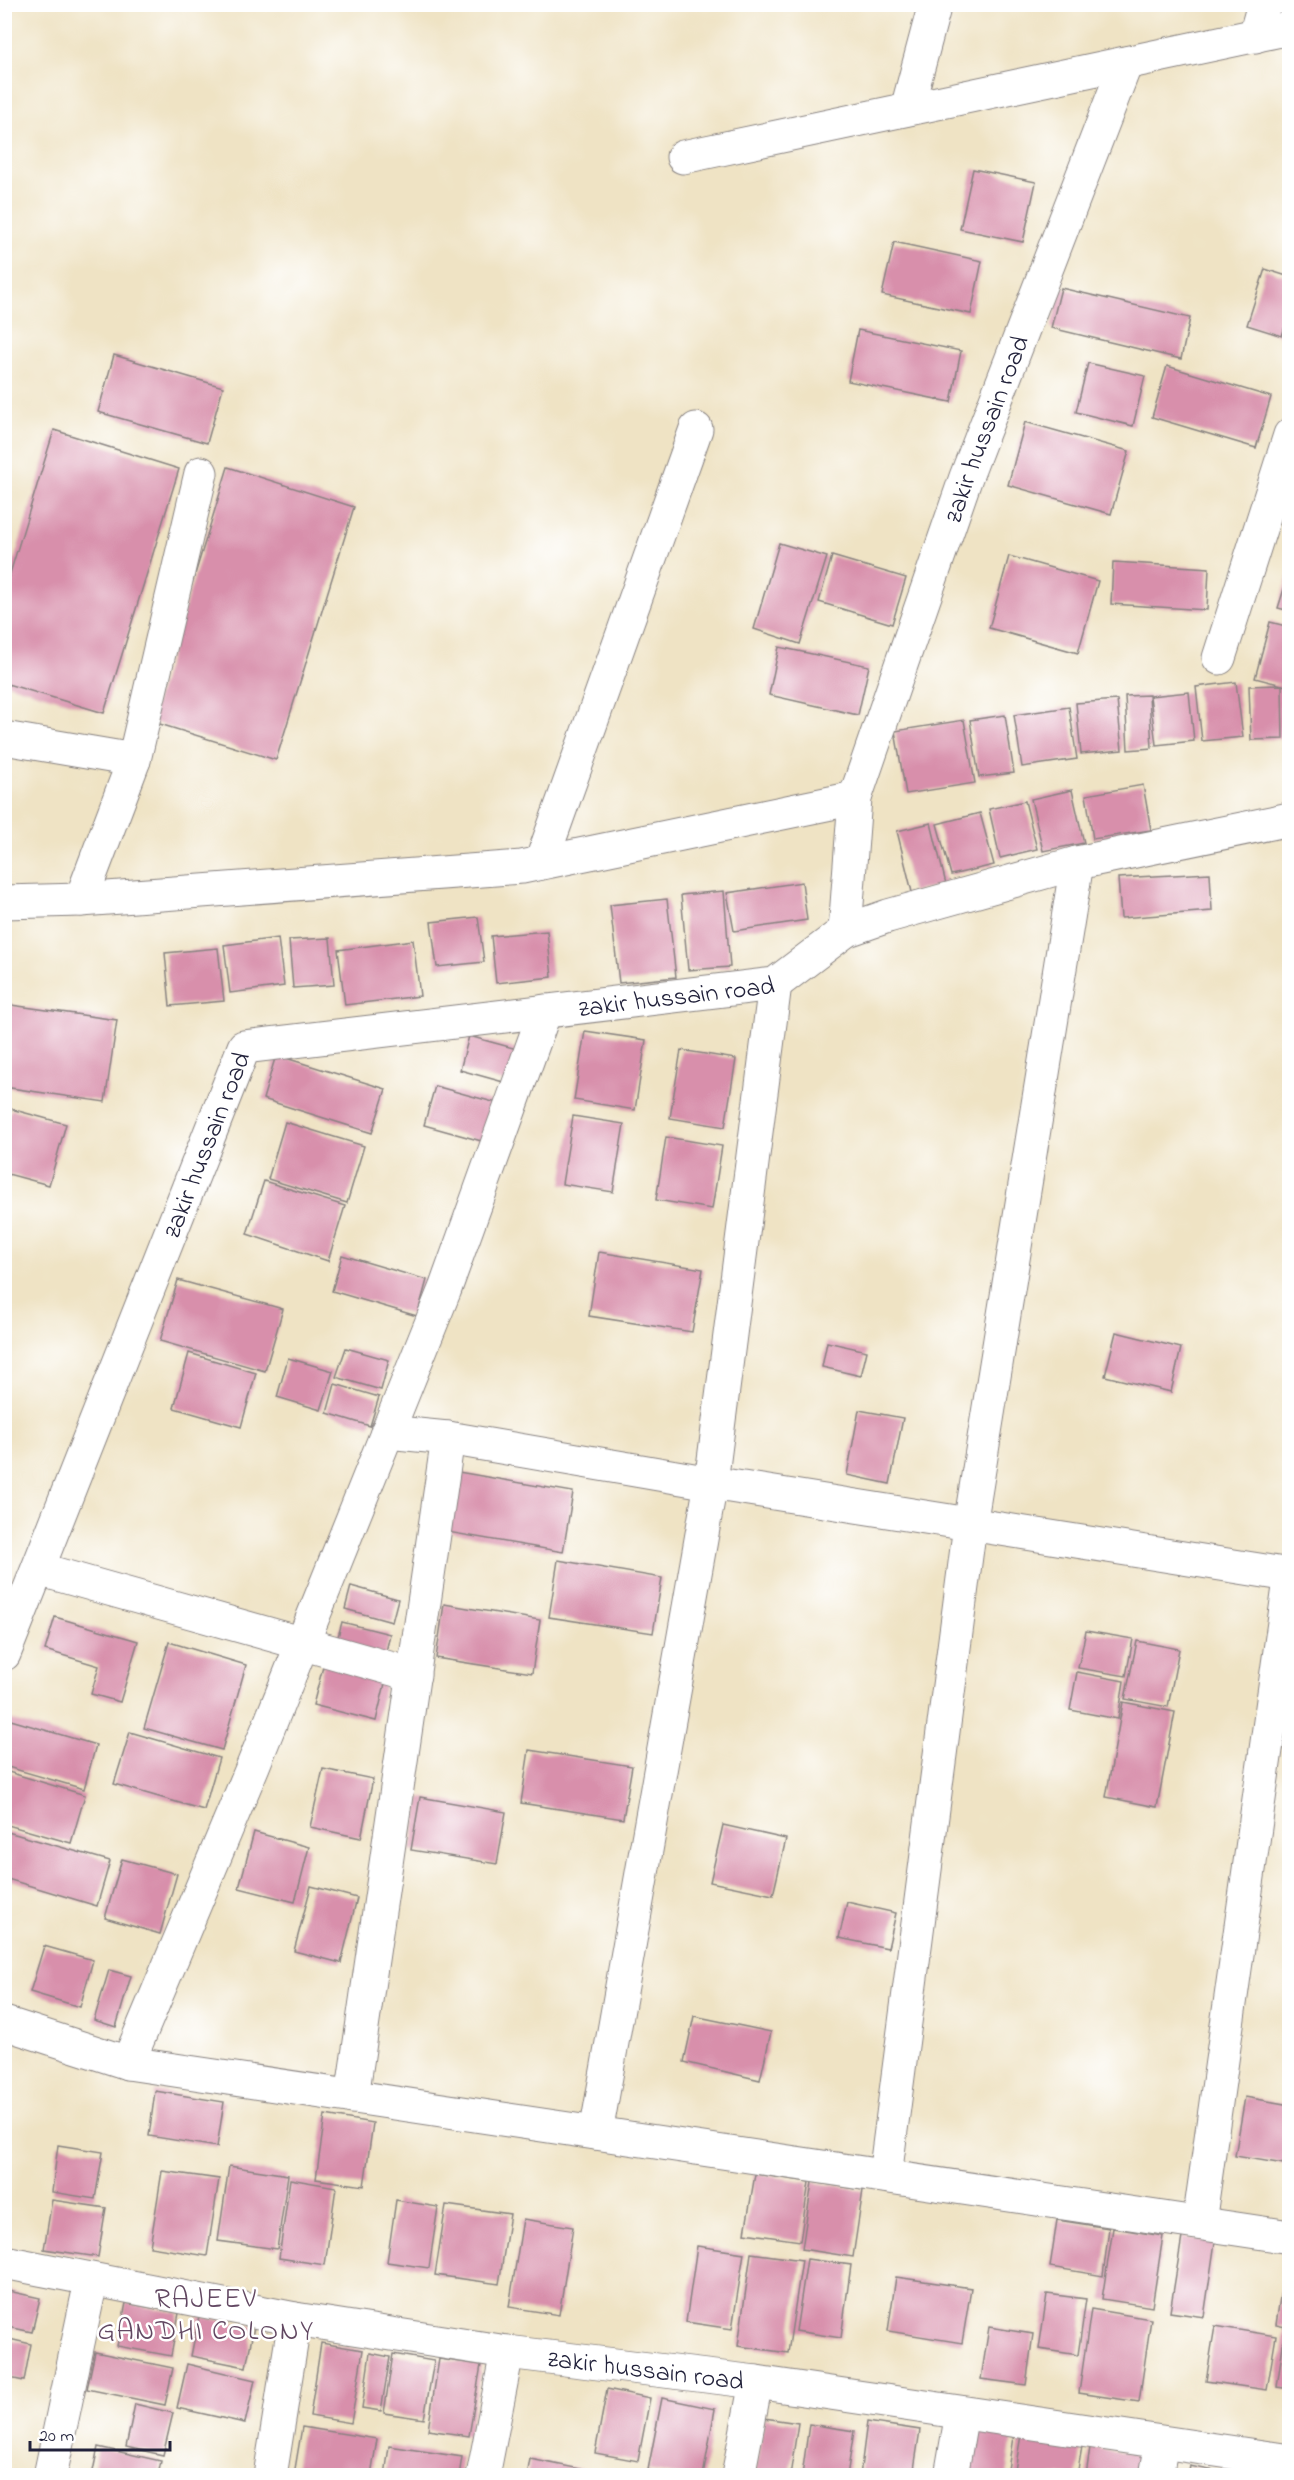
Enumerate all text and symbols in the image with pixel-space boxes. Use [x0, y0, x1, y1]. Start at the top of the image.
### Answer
street label: zakir hussain road [936, 330, 1041, 528]
street label: zakir hussain road [576, 968, 777, 1029]
street label: zakir hussain road [154, 1046, 262, 1244]
district label: RAJEEV GANDHI COLONY [97, 2280, 315, 2353]
street label: zakir hussain road [545, 2341, 746, 2402]
scale bar [30, 2414, 170, 2452]
text: 20 m [39, 2424, 74, 2450]

